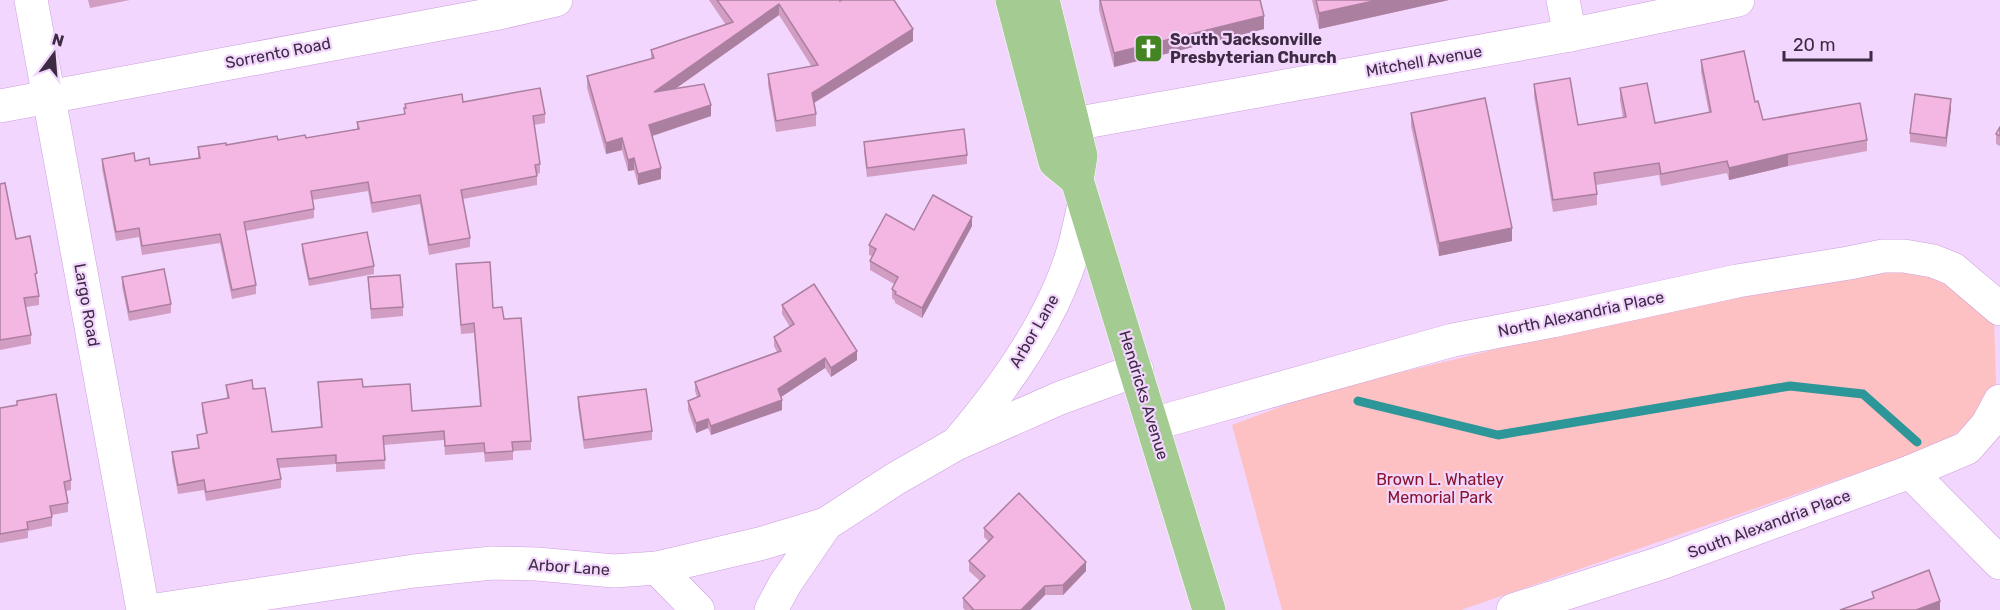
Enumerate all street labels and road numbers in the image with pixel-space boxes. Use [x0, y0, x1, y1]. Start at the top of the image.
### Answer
street label: Sorrento Road [224, 33, 332, 73]
street label: Mitchell Avenue [1364, 41, 1484, 81]
street label: Largo Road [70, 262, 104, 348]
street label: North Alexandria Place [1496, 287, 1666, 341]
street label: Arbor Lane [1005, 291, 1063, 371]
street label: Hendricks Avenue [1115, 328, 1173, 462]
street label: South Alexandria Place [1685, 486, 1853, 562]
street label: Arbor Lane [528, 555, 610, 579]

